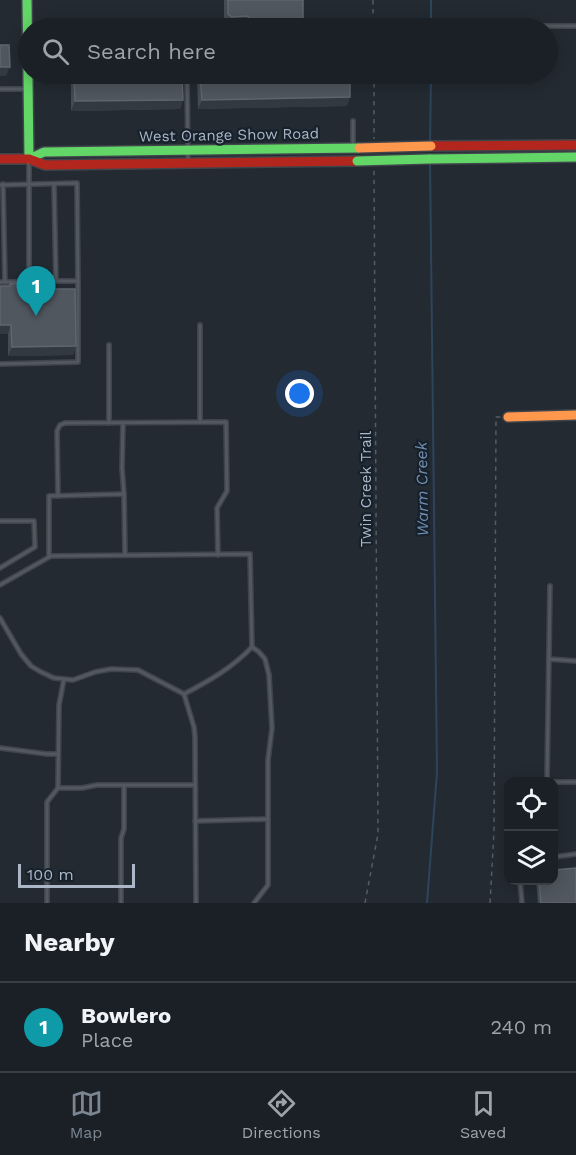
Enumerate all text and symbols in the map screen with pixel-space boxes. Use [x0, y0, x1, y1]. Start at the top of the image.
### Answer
search box [18, 18, 558, 84]
icon: search [39, 35, 72, 68]
text: Search here [87, 39, 216, 64]
street label: West Orange Show Road [139, 124, 319, 146]
pin: 1 [16, 266, 56, 316]
your location [285, 379, 314, 408]
street label: Twin Creek Trail [357, 430, 375, 547]
water label: Warm Creek [412, 440, 432, 536]
map controls [504, 777, 558, 885]
button: locate [504, 777, 558, 831]
button: layers [504, 831, 558, 885]
scale bar [18, 861, 135, 888]
text: 100 m [27, 865, 74, 884]
text: Nearby [24, 927, 115, 957]
text: Bowlero [81, 1003, 171, 1028]
text: 1 [39, 1015, 48, 1039]
text: 240 m [490, 1015, 552, 1039]
text: Place [81, 1028, 133, 1052]
tab: Map [70, 1087, 103, 1142]
tab: Directions [242, 1087, 321, 1142]
tab: Saved [460, 1087, 506, 1142]

